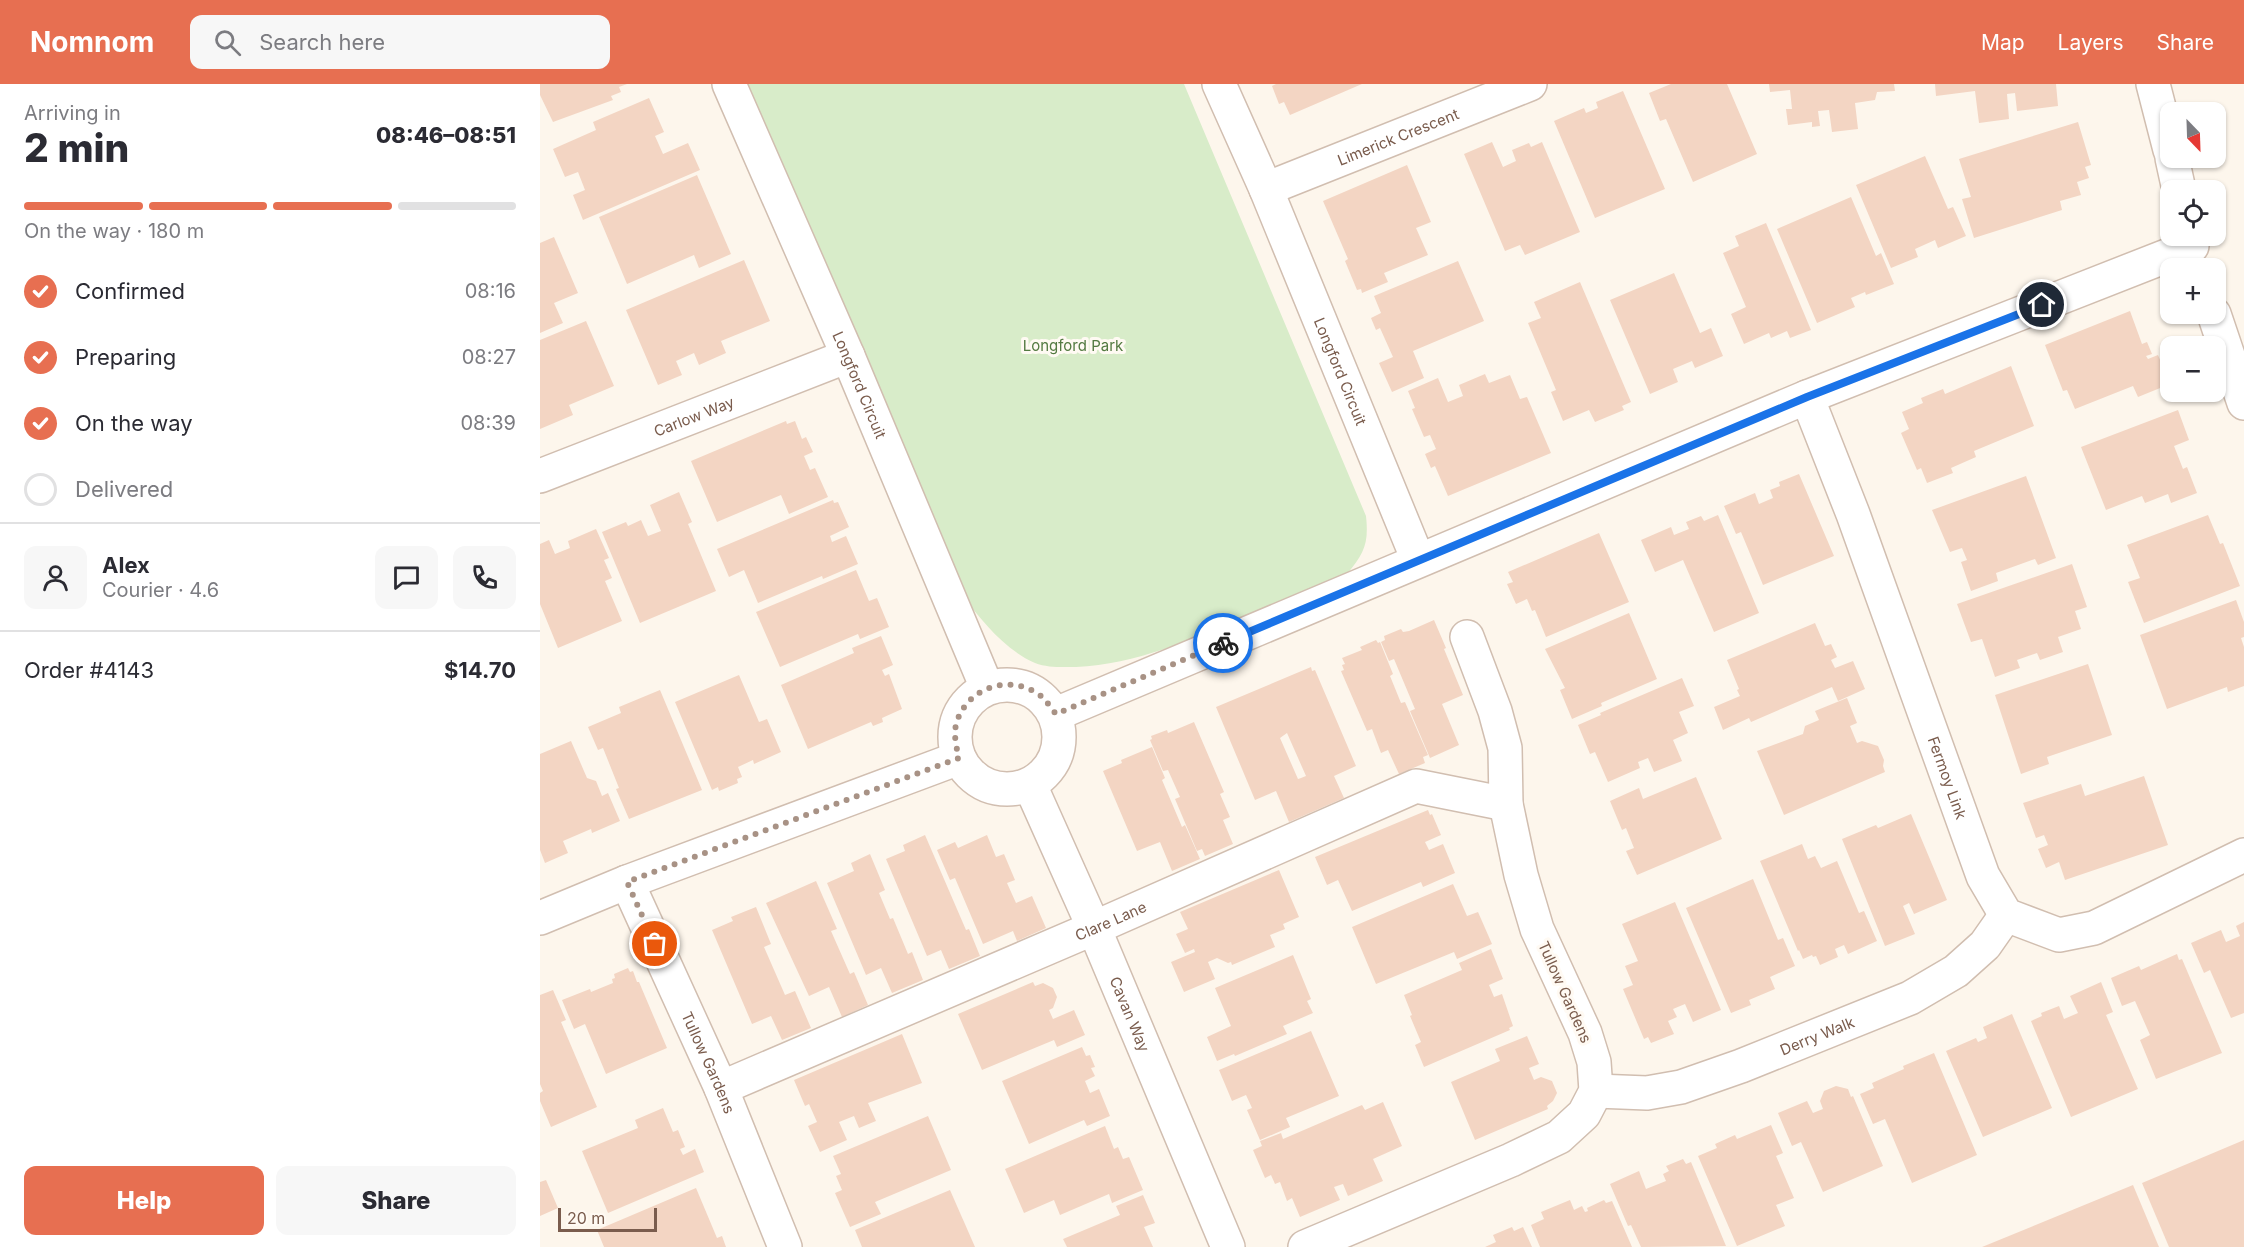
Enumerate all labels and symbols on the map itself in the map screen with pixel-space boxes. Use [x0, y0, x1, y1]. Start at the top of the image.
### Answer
north arrow [2160, 102, 2226, 168]
street label: Limerick Crescent [1335, 104, 1461, 169]
pin [2016, 279, 2067, 330]
street label: Longford Circuit [1310, 315, 1371, 428]
street label: Longford Circuit [829, 328, 891, 441]
park label: Longford Park [1023, 336, 1124, 355]
street label: Carlow Way [651, 392, 737, 440]
courier [1193, 613, 1253, 673]
street label: Fermoy Link [1924, 734, 1972, 822]
street label: Clare Lane [1072, 897, 1149, 945]
pin [629, 918, 680, 969]
street label: Tullow Gardens [1534, 938, 1596, 1046]
street label: Cavan Way [1106, 974, 1155, 1055]
street label: Tullow Gardens [678, 1008, 740, 1116]
street label: Derry Walk [1777, 1012, 1858, 1059]
scale bar [558, 1205, 657, 1232]

